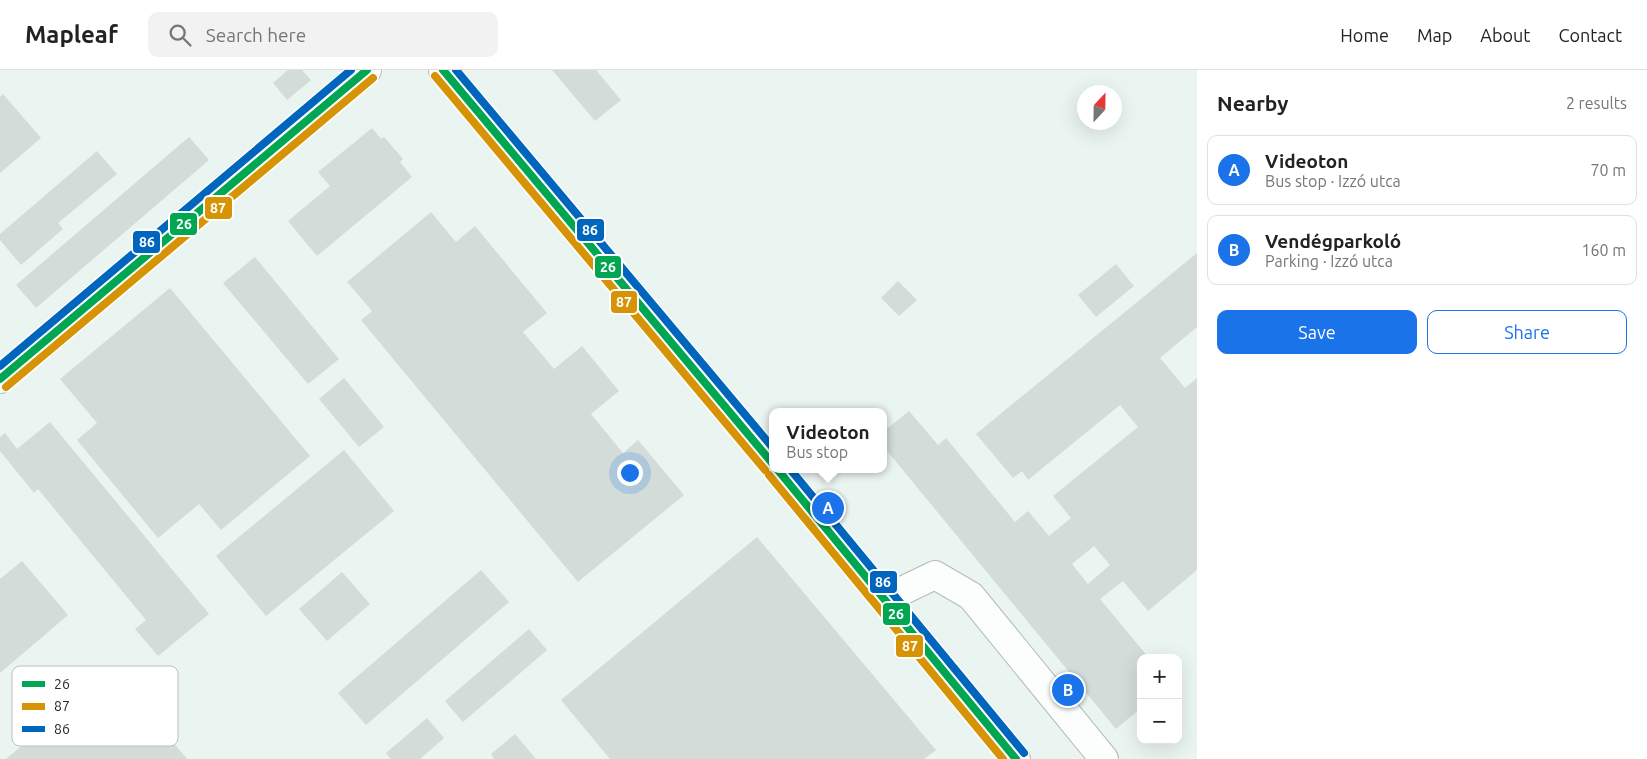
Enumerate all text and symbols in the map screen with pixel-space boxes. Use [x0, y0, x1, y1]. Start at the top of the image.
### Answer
search box [148, 12, 498, 57]
text: Mapleaf [25, 21, 118, 48]
icon: search [166, 21, 194, 49]
text: Search here [206, 24, 306, 46]
text: Home [1340, 25, 1389, 45]
text: Map [1417, 25, 1452, 45]
text: About [1480, 25, 1530, 45]
text: Contact [1558, 25, 1622, 45]
north arrow [1077, 85, 1122, 130]
text: Nearby [1217, 91, 1288, 115]
text: 2 results [1566, 94, 1627, 112]
text: Videoton [1265, 150, 1348, 172]
text: A [1228, 161, 1240, 179]
text: 70 m [1590, 161, 1626, 179]
text: Bus stop · Izzó utca [1265, 172, 1401, 190]
line badge: 87 [204, 196, 233, 220]
text: 87 [210, 200, 226, 216]
line badge: 26 [169, 212, 198, 236]
text: 26 [176, 216, 192, 232]
line badge: 86 [576, 218, 605, 242]
text: 86 [582, 222, 598, 238]
line badge: 86 [132, 230, 161, 254]
text: Vendégparkoló [1265, 230, 1401, 252]
text: 86 [139, 234, 155, 250]
text: B [1229, 241, 1239, 259]
text: 160 m [1581, 241, 1626, 259]
text: Parking · Izzó utca [1265, 252, 1393, 270]
line badge: 26 [594, 255, 622, 279]
text: 26 [600, 259, 616, 275]
line badge: 87 [610, 290, 638, 314]
text: 87 [616, 294, 632, 310]
button: Save [1217, 310, 1417, 354]
button: Share [1427, 310, 1627, 354]
popup [769, 408, 887, 473]
text: Videoton [786, 421, 870, 443]
text: Bus stop [786, 443, 848, 461]
your location [617, 460, 643, 486]
pin: A [812, 489, 844, 527]
line badge: 86 [869, 570, 898, 594]
text: 86 [875, 574, 891, 590]
line badge: 26 [882, 602, 911, 626]
text: 26 [888, 606, 904, 622]
line badge: 87 [895, 634, 924, 658]
text: 87 [902, 638, 918, 654]
map controls [1137, 654, 1182, 744]
button: + [1137, 654, 1182, 699]
legend [12, 666, 178, 746]
pin: B [1052, 671, 1084, 709]
text: 26 [54, 676, 70, 692]
text: 87 [54, 698, 70, 714]
button: − [1137, 699, 1182, 744]
text: 86 [54, 721, 70, 737]

